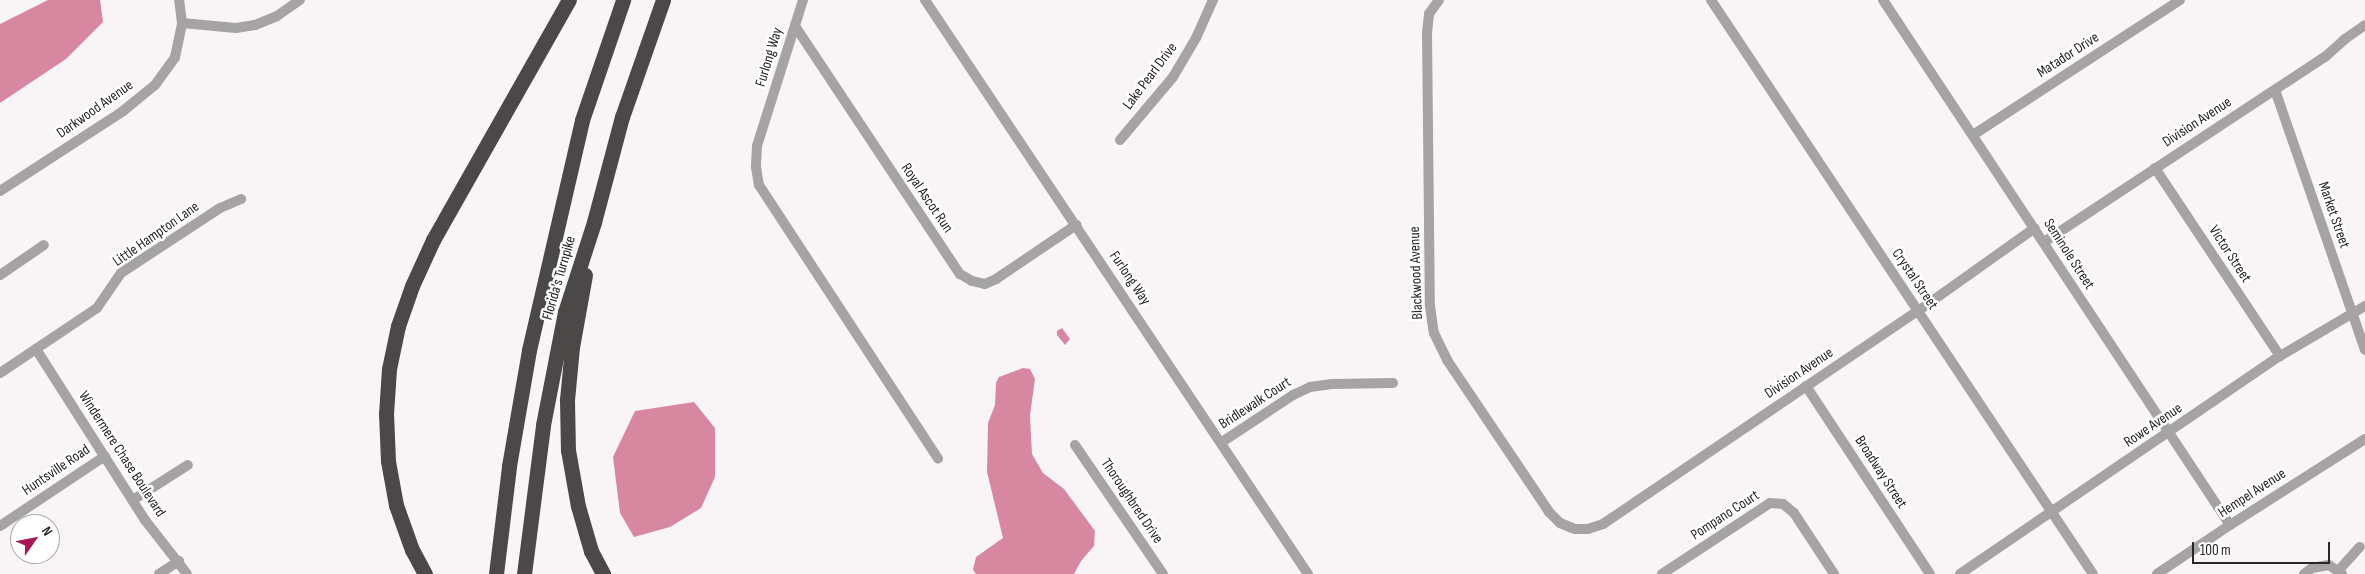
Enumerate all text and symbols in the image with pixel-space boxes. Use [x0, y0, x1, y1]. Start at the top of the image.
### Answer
street label: Furlong Way [751, 25, 787, 89]
street label: Matador Drive [2034, 28, 2102, 82]
street label: Lake Pearl Drive [1119, 39, 1181, 113]
street label: Darkwood Avenue [53, 76, 137, 142]
street label: Division Avenue [2159, 93, 2235, 151]
street label: Royal Ascot Run [897, 160, 957, 236]
street label: Market Street [2314, 179, 2354, 251]
street label: Little Hampton Lane [109, 198, 203, 270]
street label: Seminole Street [2040, 215, 2098, 293]
street label: Victor Street [2205, 222, 2255, 286]
street label: Blackwood Avenue [1405, 226, 1427, 320]
street label: Florida's Turnpike [538, 234, 580, 322]
street label: Crystal Street [1888, 245, 1942, 313]
street label: Furlong Way [1106, 248, 1154, 308]
street label: Division Avenue [1761, 344, 1837, 402]
street label: Bridlewalk Court [1216, 373, 1294, 433]
street label: Windermere Chase Boulevard [75, 388, 169, 520]
street label: Rowe Avenue [2120, 399, 2186, 451]
street label: Broadway Street [1851, 432, 1911, 512]
street label: Huntsville Road [19, 441, 93, 499]
street label: Thoroughbred Drive [1097, 455, 1167, 547]
street label: Hempel Avenue [2215, 464, 2289, 522]
street label: Pompano Court [1687, 486, 1763, 544]
north arrow [10, 514, 60, 564]
text: N [38, 523, 56, 539]
scale bar [2195, 532, 2332, 564]
text: 100 m [2200, 541, 2231, 560]

